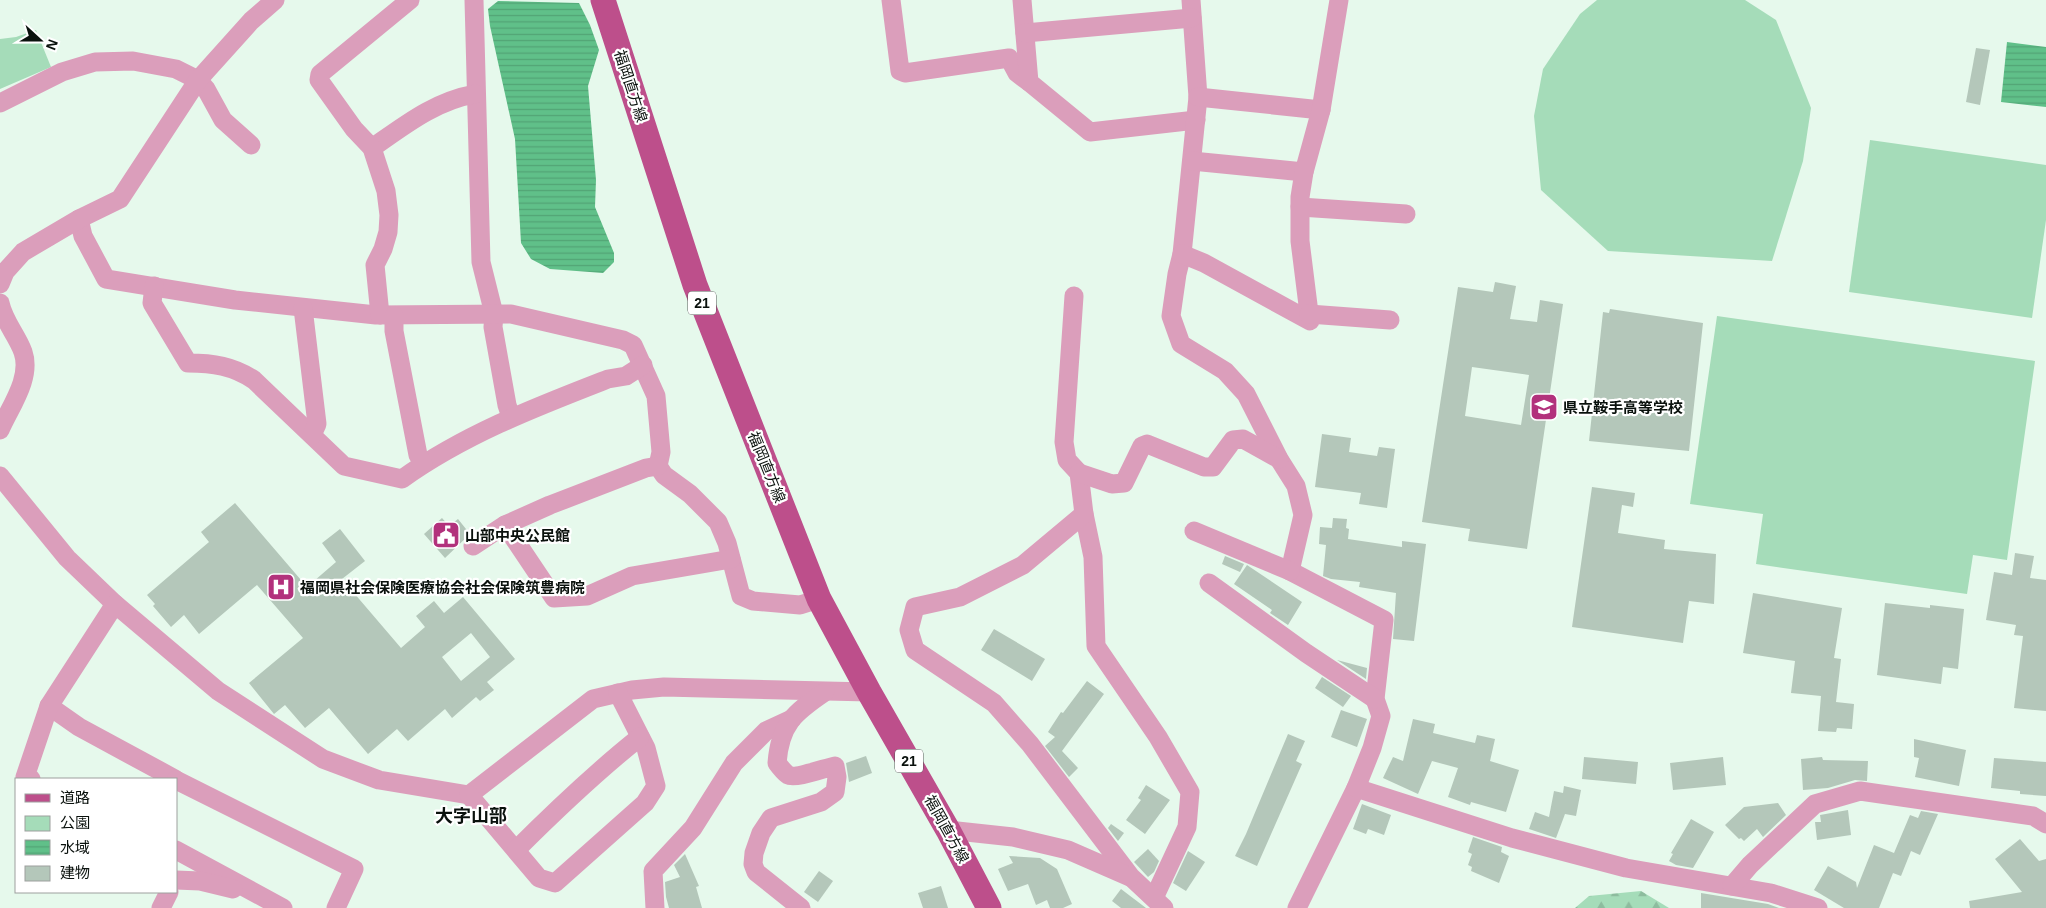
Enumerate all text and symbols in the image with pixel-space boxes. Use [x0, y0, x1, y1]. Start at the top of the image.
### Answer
north arrow [15, 15, 65, 65]
text: N [43, 37, 61, 52]
street label: 福岡直方線 [611, 48, 651, 124]
road number: 21 [688, 292, 716, 314]
school or university icon: 県立鞍手高等学校 [1529, 392, 1559, 422]
place label: 県立鞍手高等学校 [1563, 399, 1683, 416]
street label: 福岡直方線 [745, 429, 789, 505]
public building icon: 山部中央公民館 [431, 520, 461, 550]
place label: 山部中央公民館 [465, 527, 570, 544]
hospital icon: 福岡県社会保険医療協会社会保険筑豊病院 [266, 572, 296, 602]
place label: 福岡県社会保険医療協会社会保険筑豊病院 [299, 579, 585, 596]
road number: 21 [895, 749, 923, 772]
legend [15, 778, 178, 893]
text: 道路 [60, 789, 90, 806]
street label: 福岡直方線 [921, 792, 973, 866]
district label: 大字山部 [435, 806, 507, 826]
text: 公園 [60, 814, 90, 831]
text: 水域 [60, 839, 90, 856]
text: 建物 [60, 864, 90, 881]

